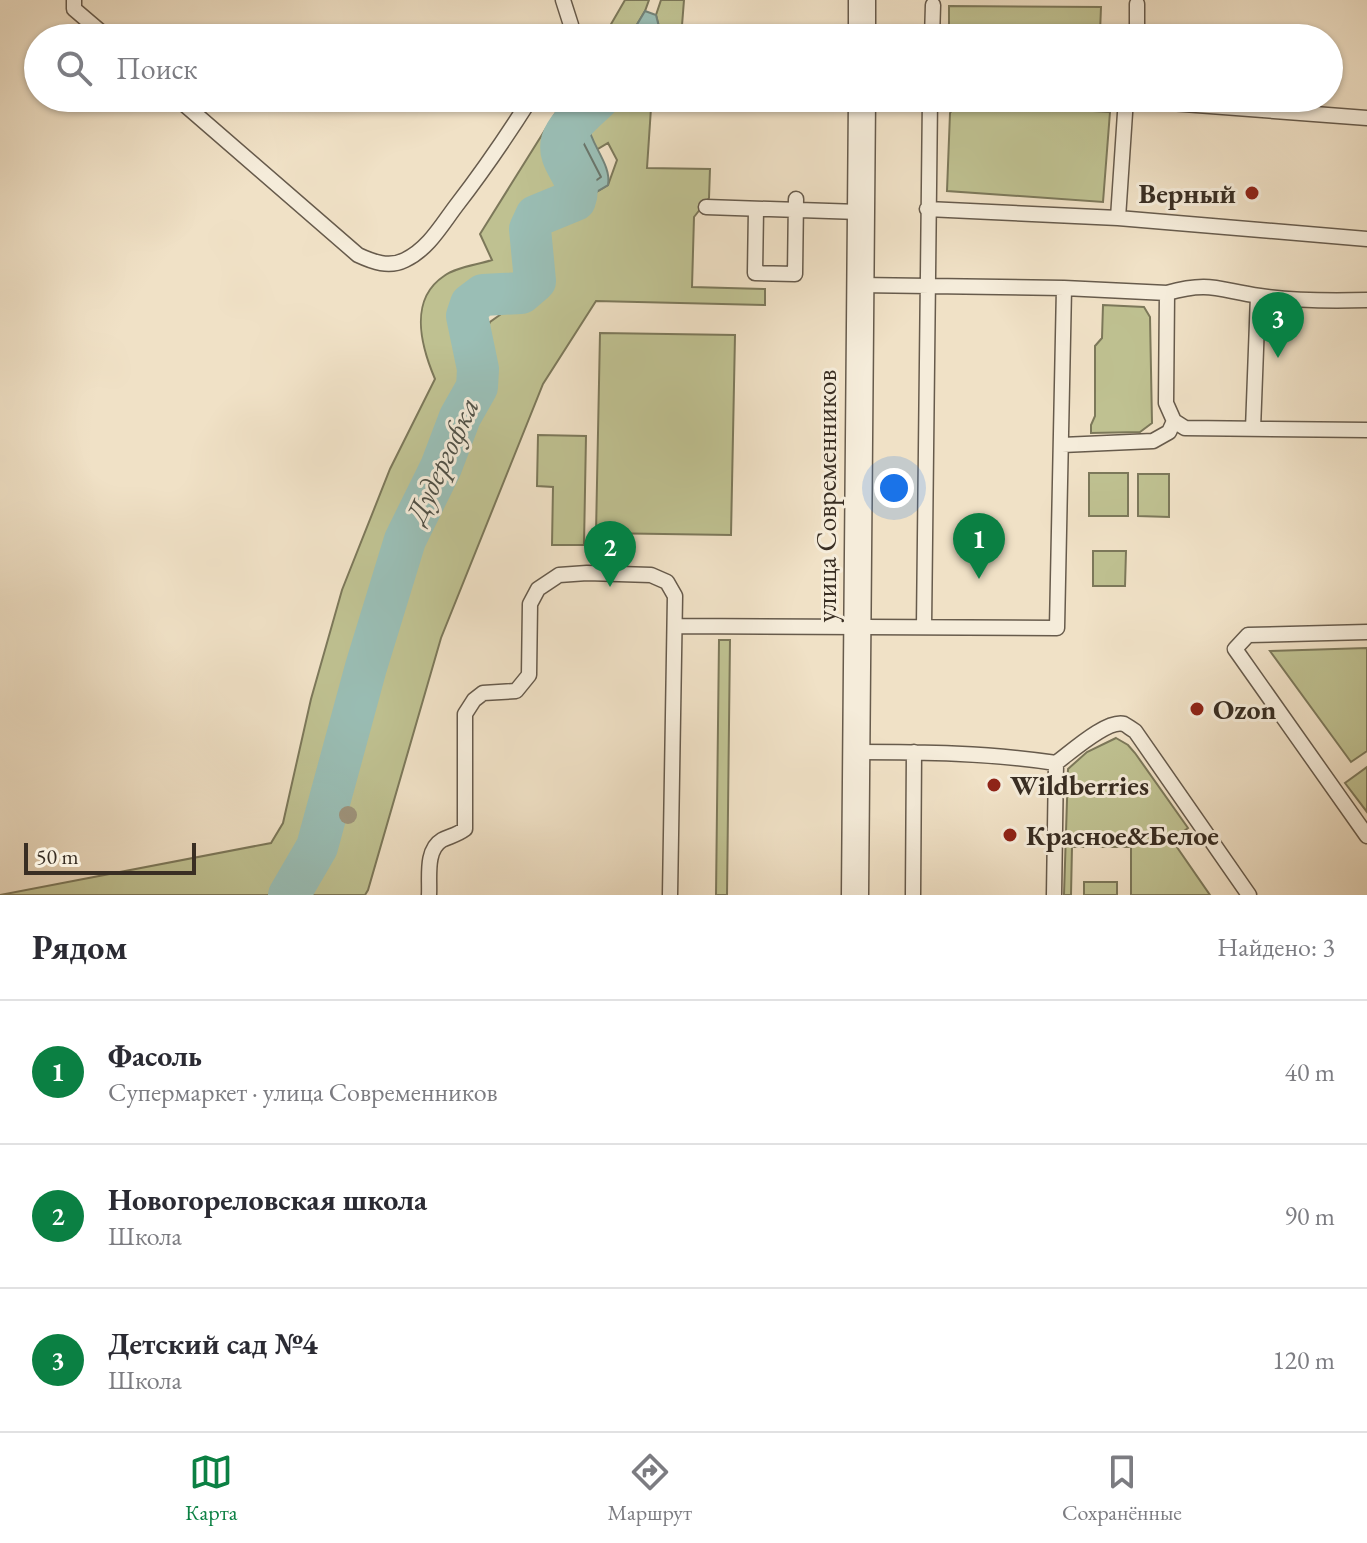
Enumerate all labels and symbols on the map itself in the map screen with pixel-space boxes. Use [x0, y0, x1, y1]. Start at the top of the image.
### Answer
place label: Верный [1139, 175, 1236, 211]
marker: Верный [1243, 184, 1261, 202]
pin: 3 [1252, 292, 1304, 358]
street label: улица Современников [808, 369, 844, 622]
water label: Дудергофка [395, 391, 488, 531]
your location [874, 468, 914, 508]
pin: 1 [953, 513, 1005, 579]
pin: 2 [584, 521, 636, 587]
place label: Ozon [1213, 691, 1277, 727]
marker: Ozon [1188, 700, 1206, 718]
place label: Wildberries [1010, 767, 1149, 803]
marker: Wildberries [985, 776, 1003, 794]
place label: Красное&Белое [1026, 817, 1219, 853]
marker: Красное&Белое [1001, 826, 1019, 844]
scale bar [24, 839, 196, 875]

